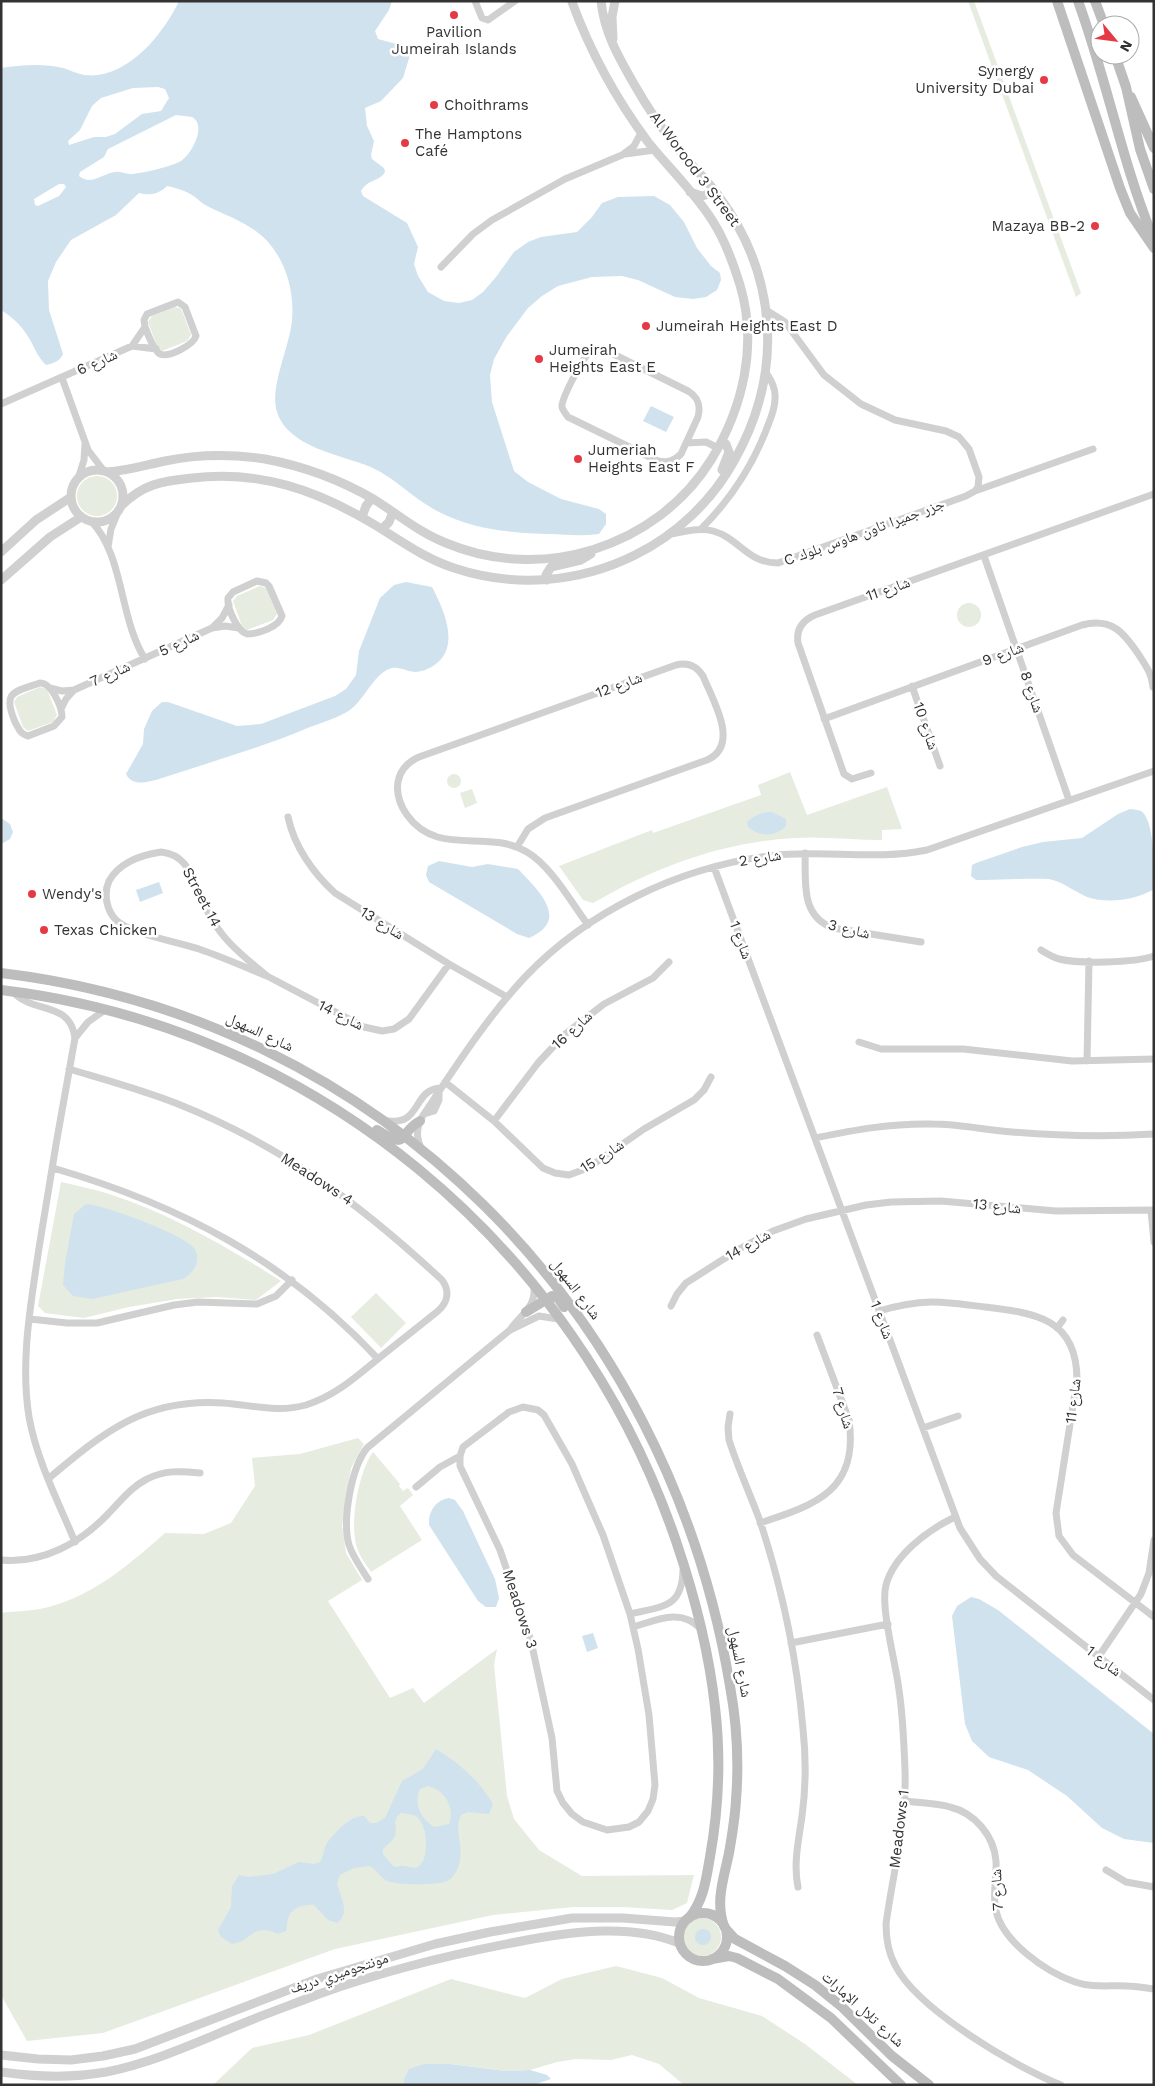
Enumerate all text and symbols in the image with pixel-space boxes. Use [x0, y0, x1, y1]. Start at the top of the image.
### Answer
marker: Pavilion Jumeirah Islands [448, 9, 460, 21]
north arrow [1090, 15, 1140, 65]
place label: Pavilion Jumeirah Islands [391, 23, 517, 58]
text: N [1117, 38, 1136, 55]
place label: Synergy University Dubai [915, 62, 1034, 97]
marker: Synergy University Dubai [1038, 74, 1050, 86]
place label: Choithrams [444, 96, 529, 114]
marker: Choithrams [428, 99, 440, 111]
street label: Al Worood 3 Street [646, 108, 744, 231]
place label: The Hamptons Café [415, 125, 522, 160]
marker: The Hamptons Café [399, 137, 411, 149]
place label: Mazaya BB-2 [992, 217, 1085, 235]
marker: Mazaya BB-2 [1089, 220, 1101, 232]
place label: Jumeirah Heights East D [656, 317, 838, 335]
marker: Jumeirah Heights East D [640, 320, 652, 332]
place label: Jumeirah Heights East E [549, 341, 656, 376]
street label: شارع 6 [74, 345, 121, 380]
marker: Jumeirah Heights East E [533, 353, 545, 365]
place label: Jumeriah Heights East F [588, 441, 695, 476]
marker: Jumeriah Heights East F [572, 453, 584, 465]
street label: C جزر جميرا تاون هاوس بلوك [781, 494, 948, 570]
street label: شارع 11 [864, 573, 913, 606]
street label: شارع 5 [156, 626, 203, 661]
street label: شارع 9 [980, 638, 1027, 671]
street label: شارع 7 [87, 657, 133, 692]
street label: شارع 12 [593, 668, 645, 703]
street label: شارع 8 [1016, 669, 1048, 716]
street label: شارع 10 [909, 700, 942, 752]
street label: شارع 2 [738, 846, 783, 871]
street label: Street 14 [179, 864, 225, 930]
place label: Wendy's [42, 885, 102, 903]
marker: Wendy's [26, 888, 38, 900]
street label: شارع 13 [356, 903, 407, 944]
street label: شارع 3 [826, 915, 872, 944]
street label: شارع 1 [725, 918, 756, 962]
place label: Texas Chicken [54, 921, 157, 939]
marker: Texas Chicken [38, 924, 50, 936]
street label: شارع 14 [315, 996, 367, 1035]
street label: شارع 16 [548, 1007, 597, 1054]
street label: شارع السهول [223, 1009, 297, 1056]
street label: شارع 15 [577, 1135, 628, 1178]
street label: Meadows 4 [277, 1149, 357, 1209]
street label: شارع 13 [972, 1195, 1022, 1218]
street label: شارع 14 [722, 1225, 774, 1266]
street label: شارع السهول [546, 1255, 605, 1324]
street label: شارع 1 [866, 1298, 898, 1342]
street label: شارع 11 [1061, 1377, 1086, 1425]
street label: شارع 7 [827, 1385, 858, 1431]
street label: Meadows 3 [499, 1567, 541, 1651]
street label: شارع السهول [723, 1625, 756, 1699]
street label: شارع 1 [1082, 1642, 1125, 1681]
street label: Meadows 1 [885, 1789, 913, 1869]
street label: شارع 7 [987, 1868, 1008, 1911]
street label: مونتجوميري دريف [287, 1949, 392, 2000]
street label: شارع تلال الإمارات [817, 1967, 908, 2052]

